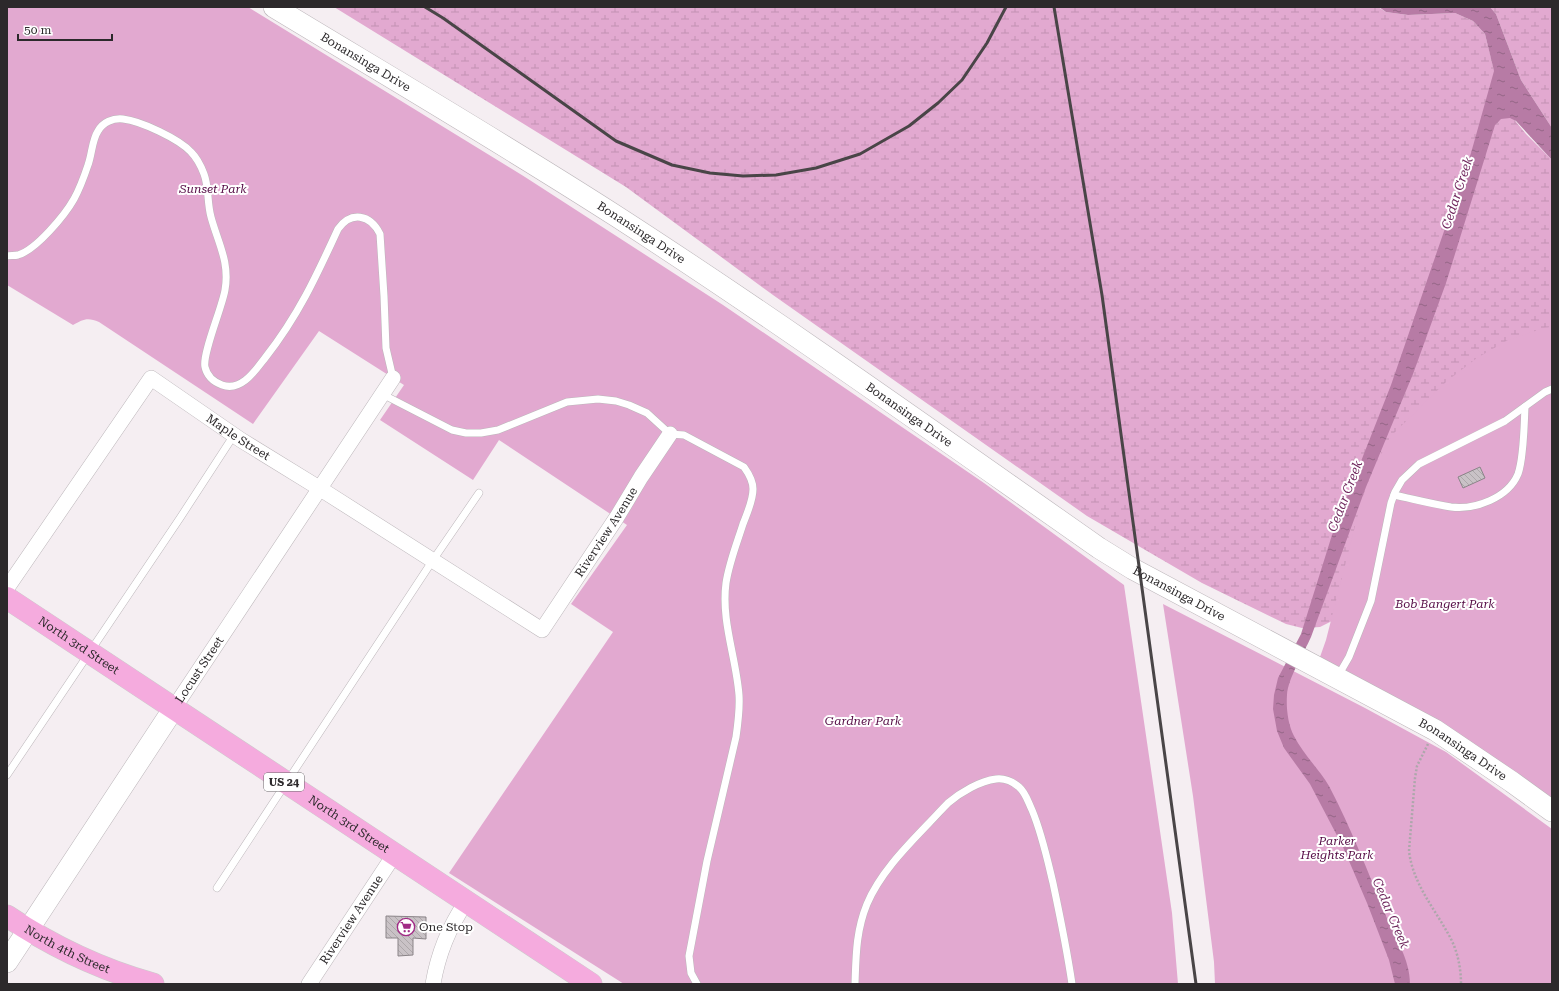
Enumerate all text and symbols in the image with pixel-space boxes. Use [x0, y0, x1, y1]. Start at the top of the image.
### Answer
scale bar [18, 16, 112, 42]
text: 50 m [24, 23, 51, 37]
street label: Bonansinga Drive [318, 30, 413, 95]
water label: Cedar Creek [1438, 154, 1476, 231]
park label: Sunset Park [178, 182, 247, 196]
street label: Bonansinga Drive [595, 199, 688, 267]
street label: Bonansinga Drive [863, 380, 955, 450]
street label: Maple Street [204, 411, 273, 463]
water label: Cedar Creek [1325, 457, 1366, 534]
street label: Riverview Avenue [572, 484, 640, 580]
street label: Bonansinga Drive [1131, 563, 1228, 624]
park label: Bob Bangert Park [1394, 597, 1495, 611]
street label: North 3rd Street [36, 614, 122, 677]
street label: Locust Street [172, 633, 227, 706]
park label: Gardner Park [825, 714, 902, 728]
street label: Bonansinga Drive [1416, 716, 1510, 784]
road number: US 24 [264, 773, 304, 791]
street label: North 3rd Street [306, 792, 393, 856]
park label: Parker Heights Park [1299, 834, 1374, 862]
street label: Riverview Avenue [317, 872, 386, 967]
water label: Cedar Creek [1369, 876, 1413, 951]
supermarket icon: One Stop [396, 917, 416, 937]
place label: One Stop [419, 920, 473, 934]
street label: North 4th Street [22, 922, 112, 976]

